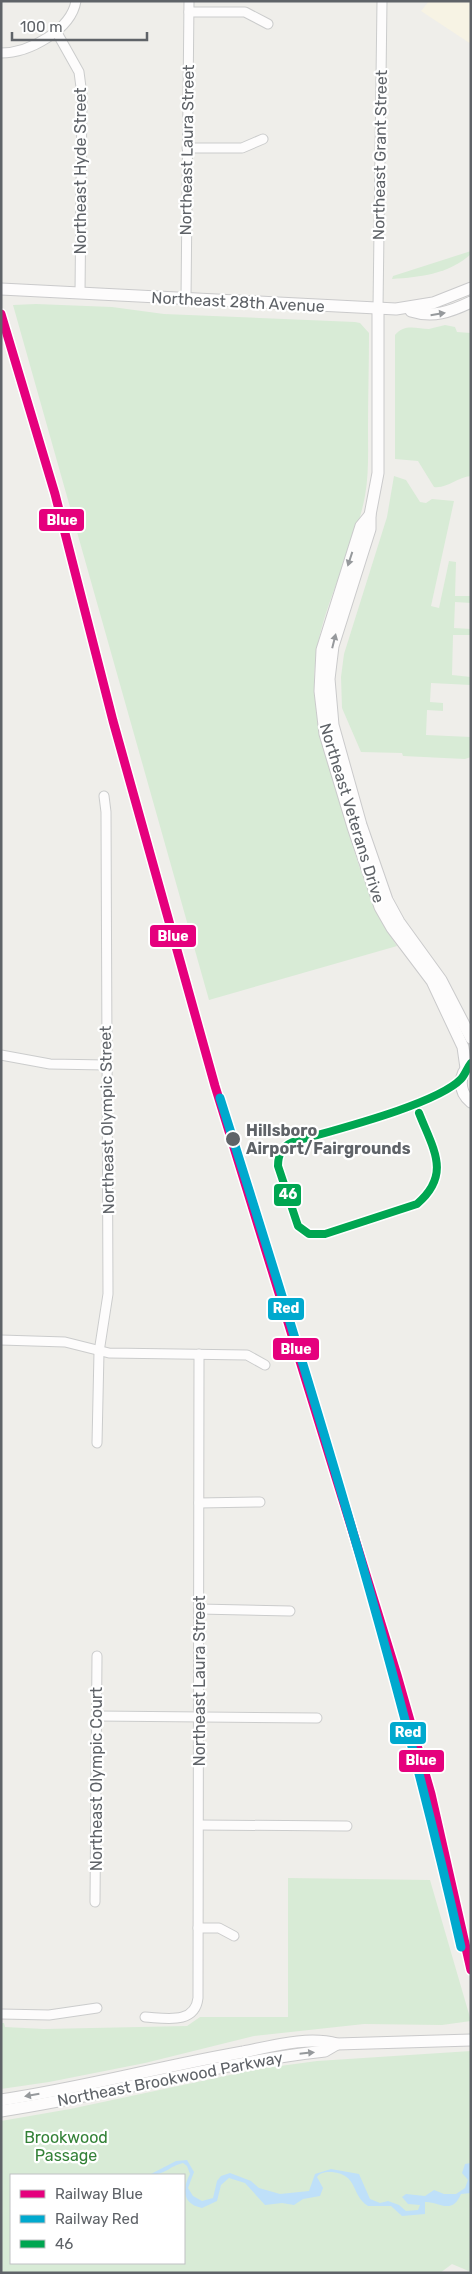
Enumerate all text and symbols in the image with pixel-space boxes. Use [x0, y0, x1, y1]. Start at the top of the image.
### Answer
scale bar [12, 10, 148, 42]
text: 100 m [20, 18, 62, 36]
street label: Northeast Laura Street [176, 64, 198, 236]
street label: Northeast Grant Street [369, 70, 391, 240]
street label: Northeast Hyde Street [71, 87, 90, 255]
street label: Northeast 28th Avenue [151, 288, 325, 316]
one-way arrow [431, 309, 447, 317]
line badge: Blue [38, 508, 85, 532]
text: Blue [46, 512, 78, 529]
one-way arrow [346, 551, 353, 566]
one-way arrow [331, 633, 339, 648]
street label: Northeast Veterans Drive [316, 721, 388, 905]
line badge: Blue [149, 924, 197, 948]
text: Blue [157, 928, 189, 945]
street label: Northeast Olympic Street [96, 1025, 118, 1215]
place label: Hillsboro Airport/Fairgrounds [246, 1121, 411, 1158]
marker: Hillsboro Airport/Fairgrounds [224, 1130, 242, 1148]
line badge: 46 [273, 1183, 302, 1207]
text: 46 [279, 1186, 297, 1203]
line badge: Red [267, 1297, 305, 1321]
text: Red [273, 1300, 300, 1317]
line badge: Blue [272, 1337, 320, 1361]
text: Blue [280, 1341, 312, 1358]
street label: Northeast Laura Street [190, 1596, 209, 1766]
street label: Northeast Olympic Court [87, 1687, 106, 1871]
line badge: Red [389, 1721, 427, 1745]
text: Red [395, 1724, 422, 1741]
line badge: Blue [398, 1749, 445, 1773]
text: Blue [405, 1752, 437, 1769]
street label: Northeast Brookwood Parkway [56, 2048, 285, 2110]
one-way arrow [299, 2049, 315, 2057]
one-way arrow [23, 2092, 39, 2100]
park label: Brookwood Passage [24, 2128, 108, 2165]
legend [10, 2174, 185, 2264]
text: Railway Blue [55, 2185, 143, 2203]
text: Railway Red [55, 2210, 139, 2228]
text: 46 [55, 2235, 73, 2253]

